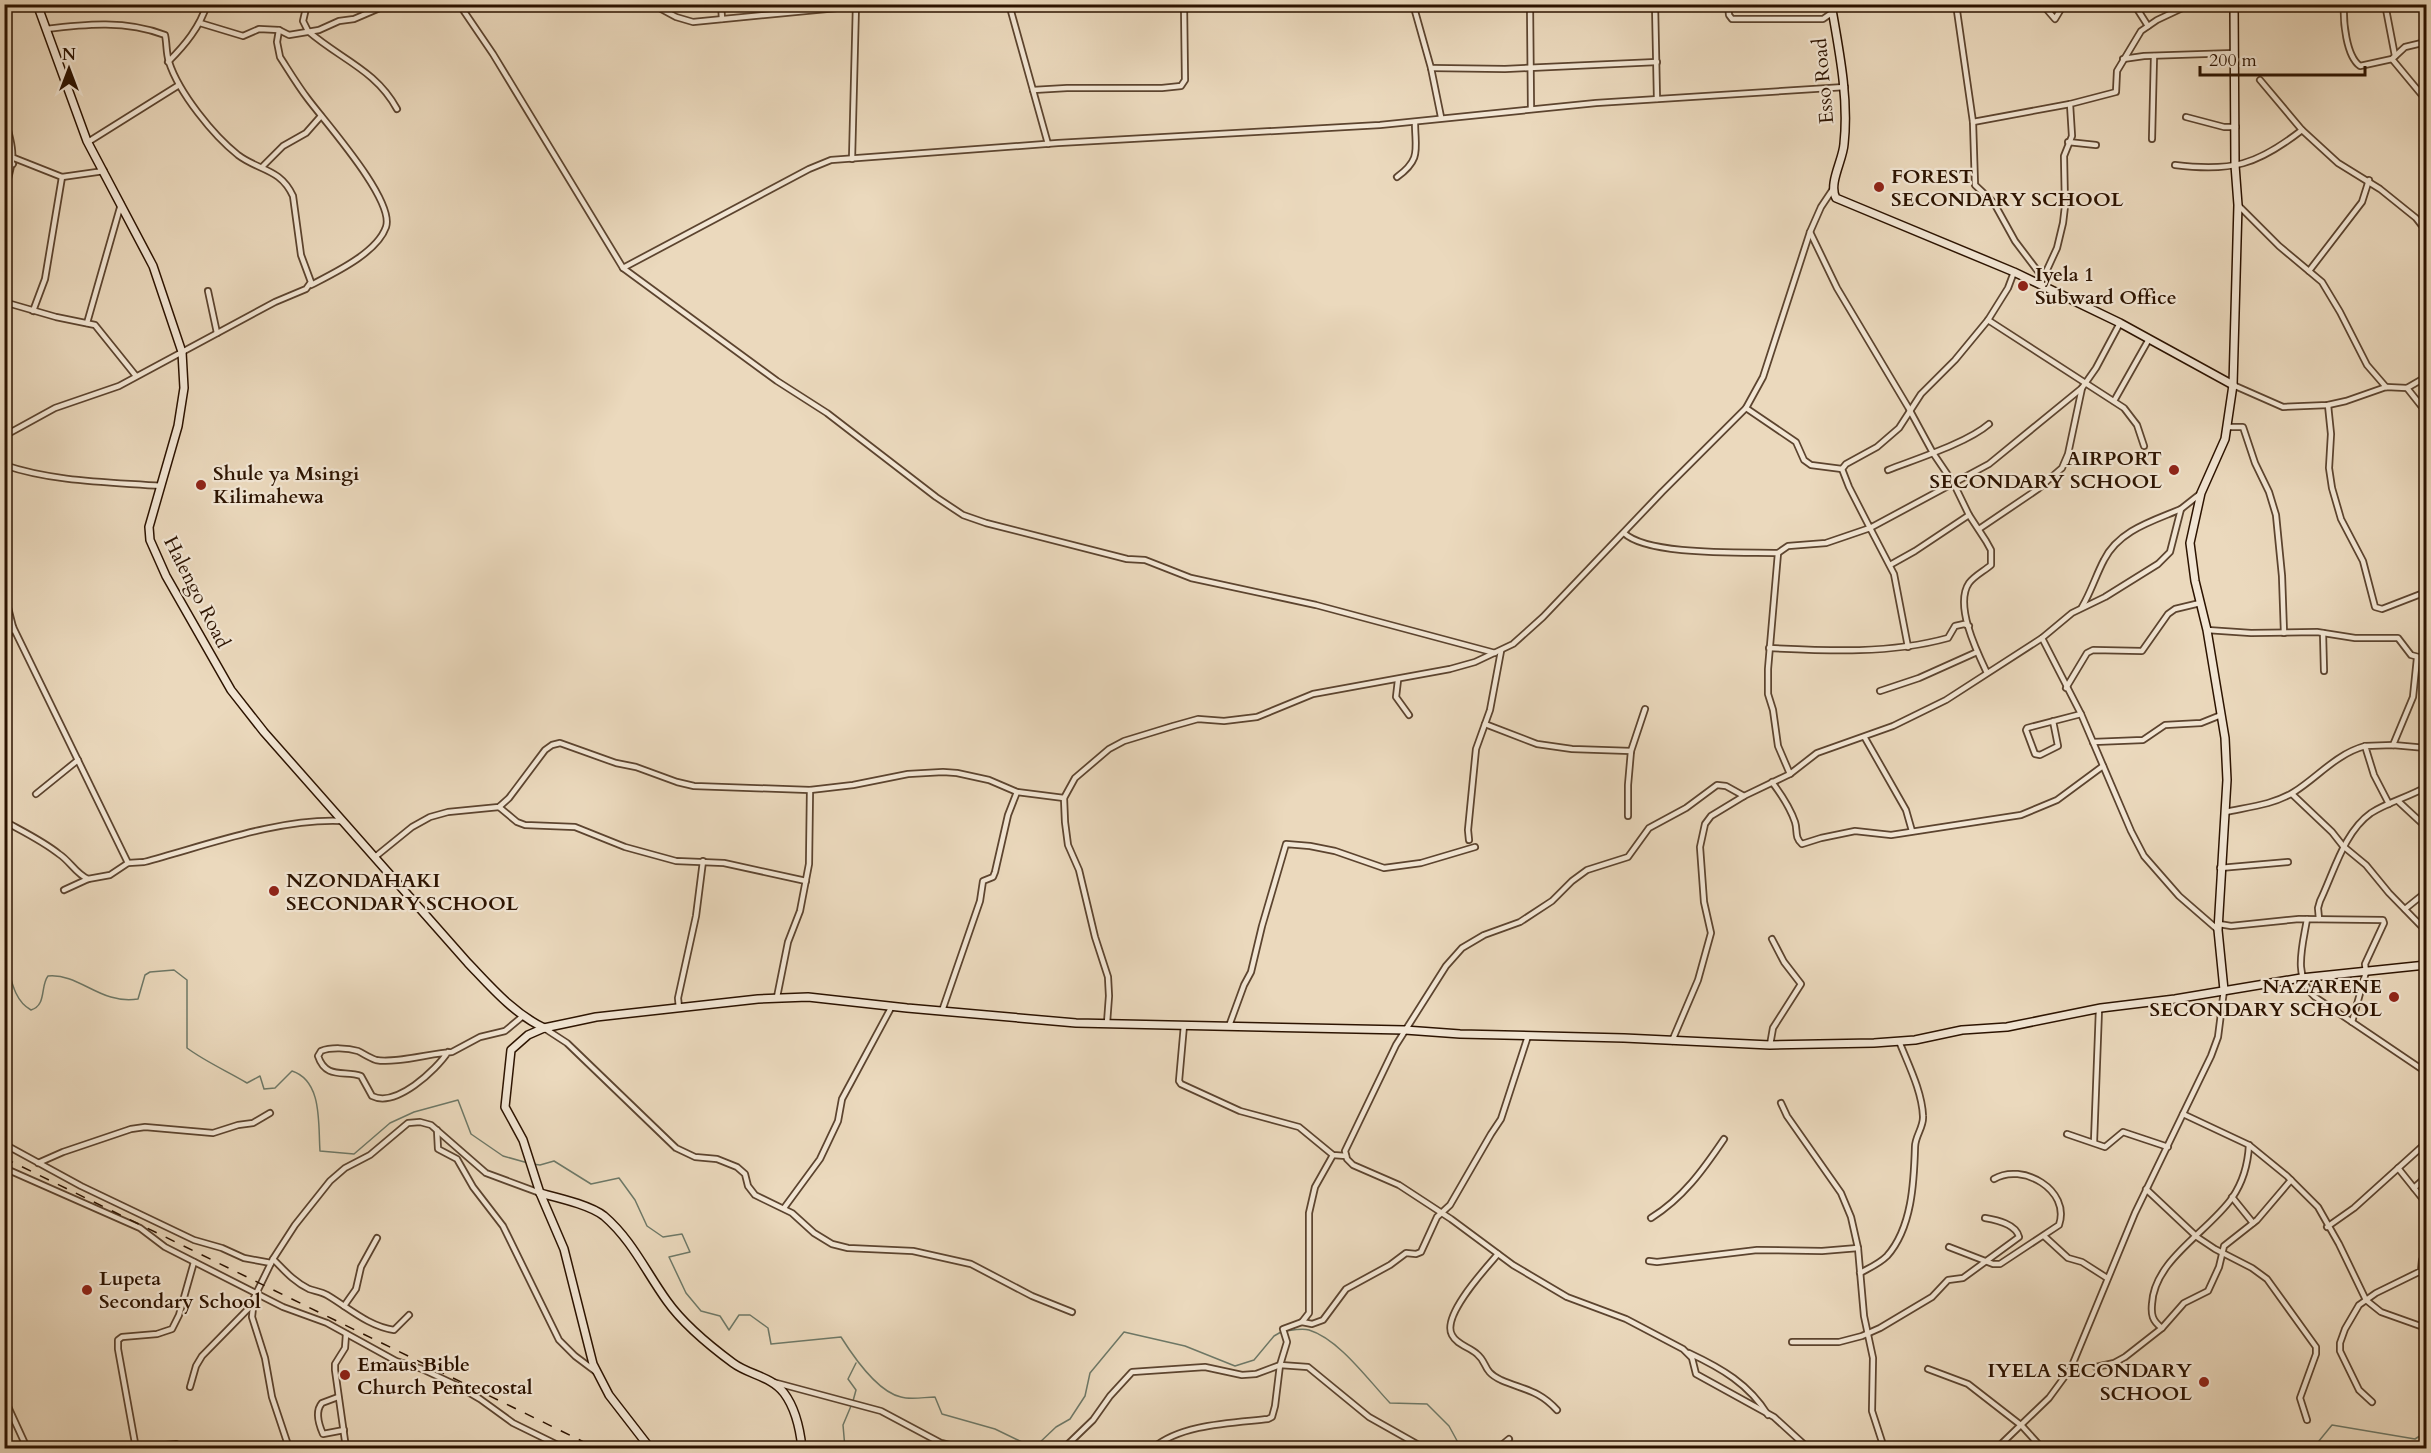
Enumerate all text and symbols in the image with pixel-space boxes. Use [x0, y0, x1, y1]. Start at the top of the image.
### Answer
street label: Esso Road [1806, 37, 1840, 125]
north arrow [39, 39, 99, 99]
scale bar [2200, 39, 2365, 77]
text: N [62, 44, 76, 66]
text: 200 m [2209, 48, 2257, 73]
place label: FOREST SECONDARY SCHOOL [1891, 163, 2124, 213]
marker: FOREST SECONDARY SCHOOL [1872, 180, 1886, 194]
place label: Iyela 1 Subward Office [2035, 261, 2177, 311]
marker: Iyela 1 Subward Office [2016, 279, 2030, 293]
place label: AIRPORT SECONDARY SCHOOL [1930, 445, 2162, 495]
place label: Shule ya Msingi Kilimahewa [213, 460, 359, 510]
marker: AIRPORT SECONDARY SCHOOL [2167, 463, 2181, 477]
marker: Shule ya Msingi Kilimahewa [194, 478, 208, 492]
street label: Halengo Road [157, 531, 237, 653]
place label: NZONDAHAKI SECONDARY SCHOOL [286, 867, 519, 917]
marker: NZONDAHAKI SECONDARY SCHOOL [267, 884, 281, 898]
place label: NAZARENE SECONDARY SCHOOL [2150, 973, 2382, 1023]
marker: NAZARENE SECONDARY SCHOOL [2387, 990, 2401, 1004]
place label: Lupeta Secondary School [99, 1265, 261, 1315]
marker: Lupeta Secondary School [80, 1283, 94, 1297]
place label: Emaus Bible Church Pentecostal [357, 1351, 533, 1401]
place label: IYELA SECONDARY SCHOOL [1987, 1357, 2192, 1407]
marker: Emaus Bible Church Pentecostal [338, 1368, 352, 1382]
marker: IYELA SECONDARY SCHOOL [2197, 1375, 2211, 1389]

